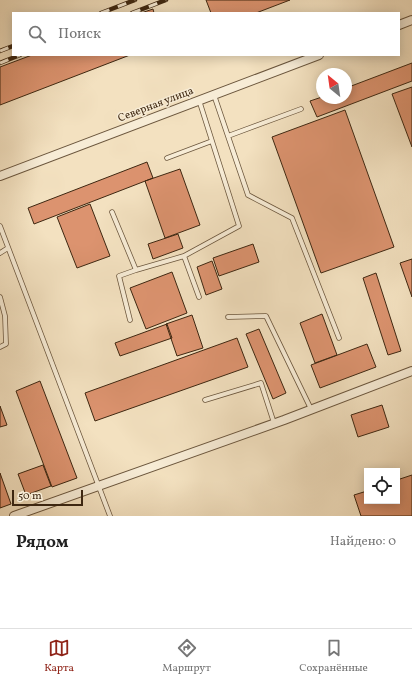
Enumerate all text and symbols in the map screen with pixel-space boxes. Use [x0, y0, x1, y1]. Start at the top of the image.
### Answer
search box [12, 12, 400, 56]
icon: search [26, 23, 48, 45]
text: Поиск [58, 24, 101, 45]
north arrow [316, 68, 352, 104]
street label: Северная улица [116, 83, 196, 126]
map controls [364, 468, 400, 504]
button: locate [364, 468, 400, 504]
scale bar [12, 488, 83, 507]
text: 50 m [18, 489, 42, 504]
text: Рядом [16, 531, 69, 554]
text: Найдено: 0 [330, 533, 396, 551]
tab: Карта [44, 637, 74, 676]
tab: Маршрут [162, 637, 211, 676]
tab: Сохранённые [299, 637, 368, 676]

